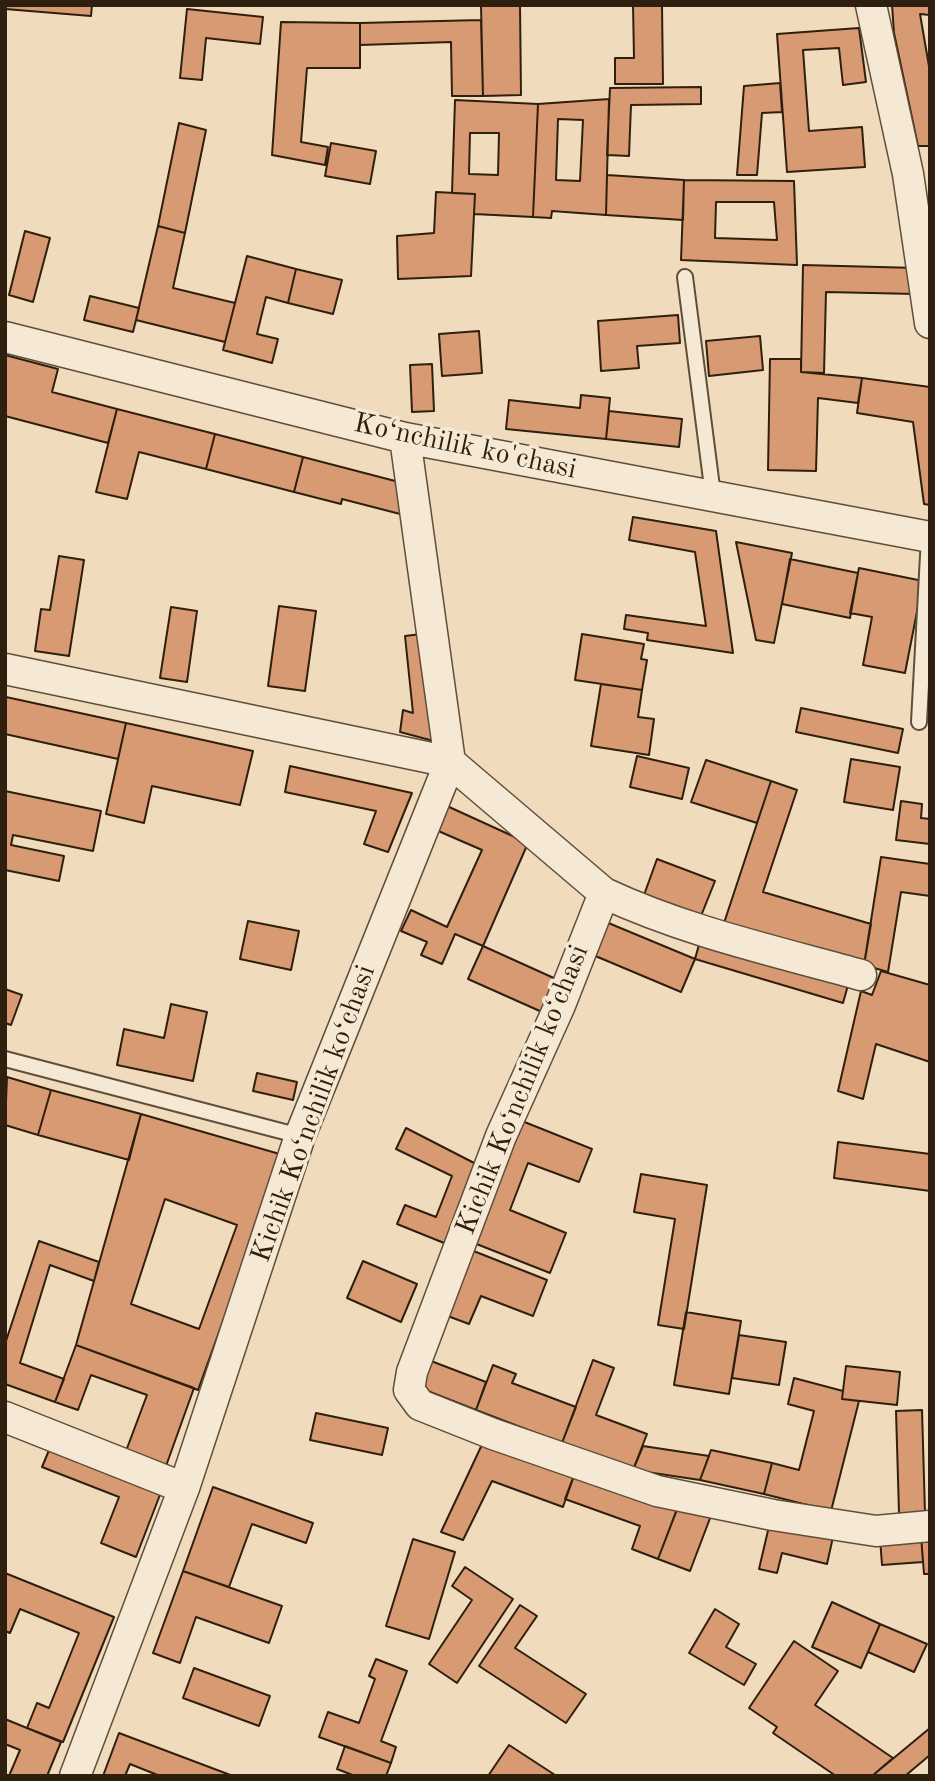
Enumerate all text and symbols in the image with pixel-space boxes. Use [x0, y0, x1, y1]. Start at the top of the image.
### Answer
street label: Ko‘nchilik ko'chasi [351, 407, 579, 487]
street label: Kichik Koʻnchilik koʻchasi [449, 940, 597, 1240]
street label: Kichik Ko‘nchilik ko‘chasi [245, 961, 383, 1267]

